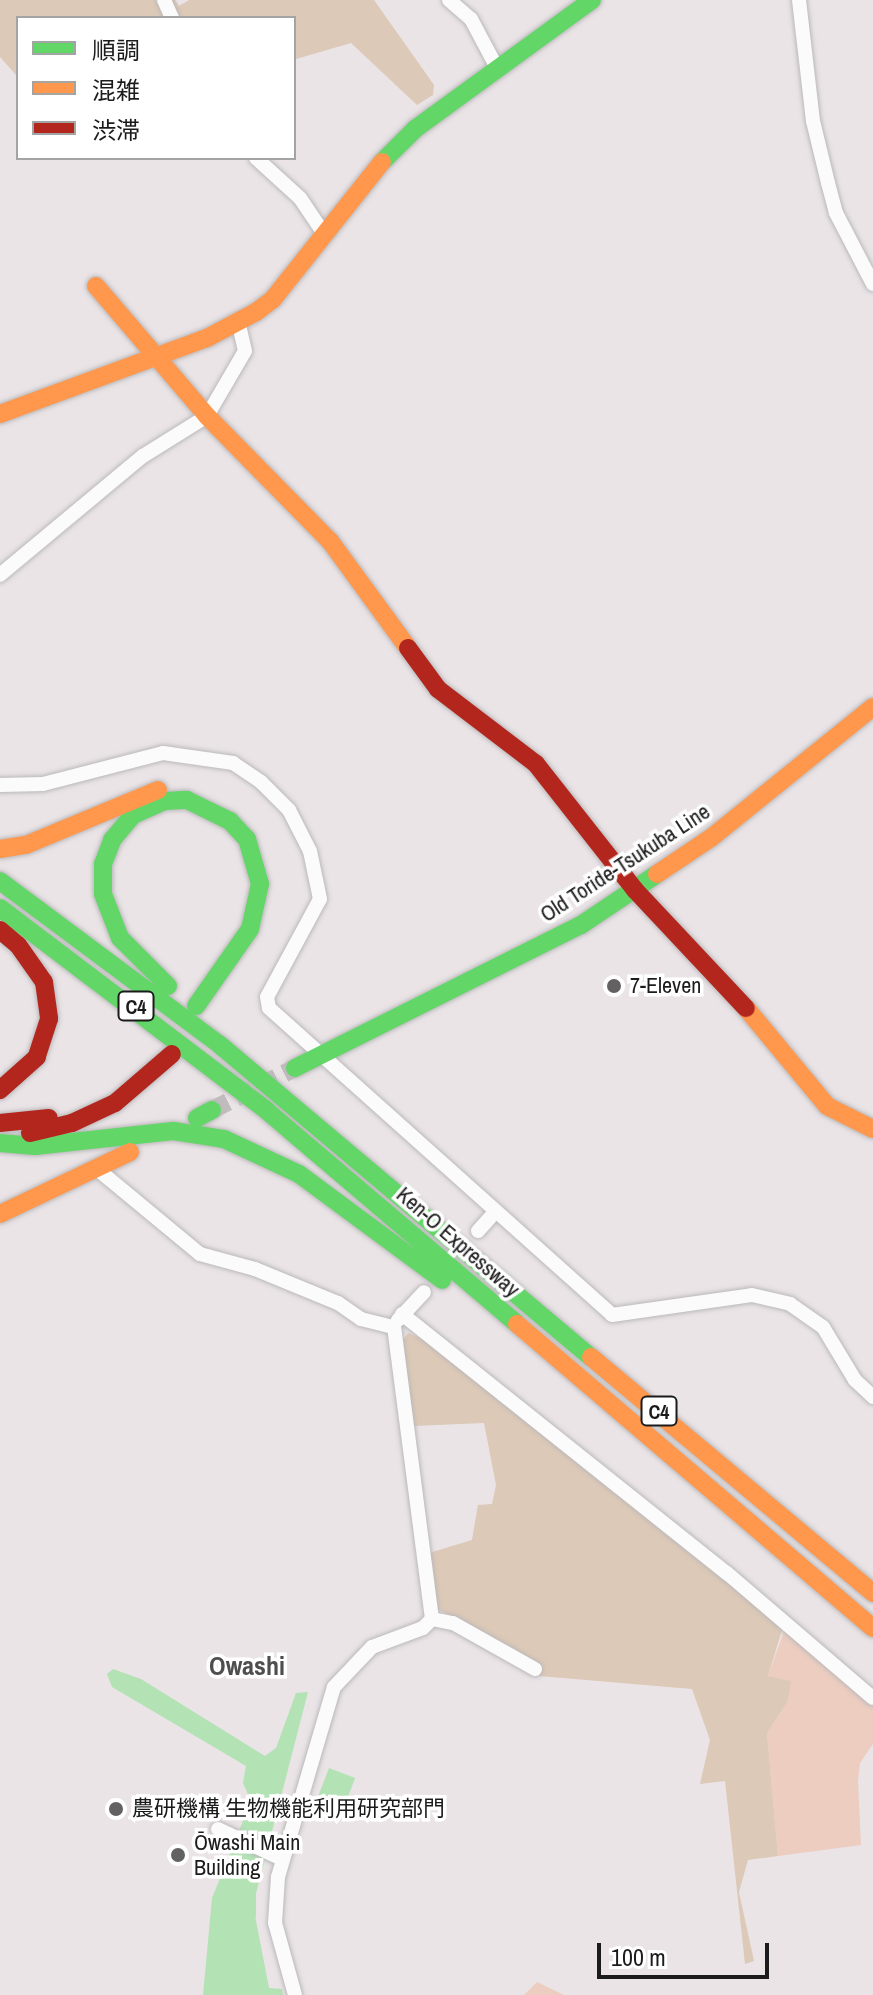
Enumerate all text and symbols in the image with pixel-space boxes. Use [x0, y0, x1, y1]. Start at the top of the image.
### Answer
legend [16, 16, 296, 160]
text: 順調 [92, 34, 140, 66]
text: 混雑 [92, 74, 140, 106]
text: 渋滞 [92, 114, 140, 146]
street label: Old Toride-Tsukuba Line [535, 798, 715, 928]
place label: 7-Eleven [630, 973, 701, 999]
marker: 7-Eleven [605, 977, 623, 995]
road number: C4 [116, 990, 156, 1022]
street label: Ken-O Expressway [391, 1181, 525, 1303]
road number: C4 [639, 1395, 679, 1427]
district label: Owashi [209, 1650, 285, 1682]
place label: 農研機構 生物機能利用研究部門 [132, 1796, 445, 1822]
marker: 農研機構 生物機能利用研究部門 [107, 1800, 125, 1818]
place label: Ōwashi Main Building [194, 1829, 300, 1880]
marker: Ōwashi Main Building [169, 1846, 187, 1864]
scale bar [601, 1927, 773, 1977]
text: 100 m [611, 1941, 666, 1973]

